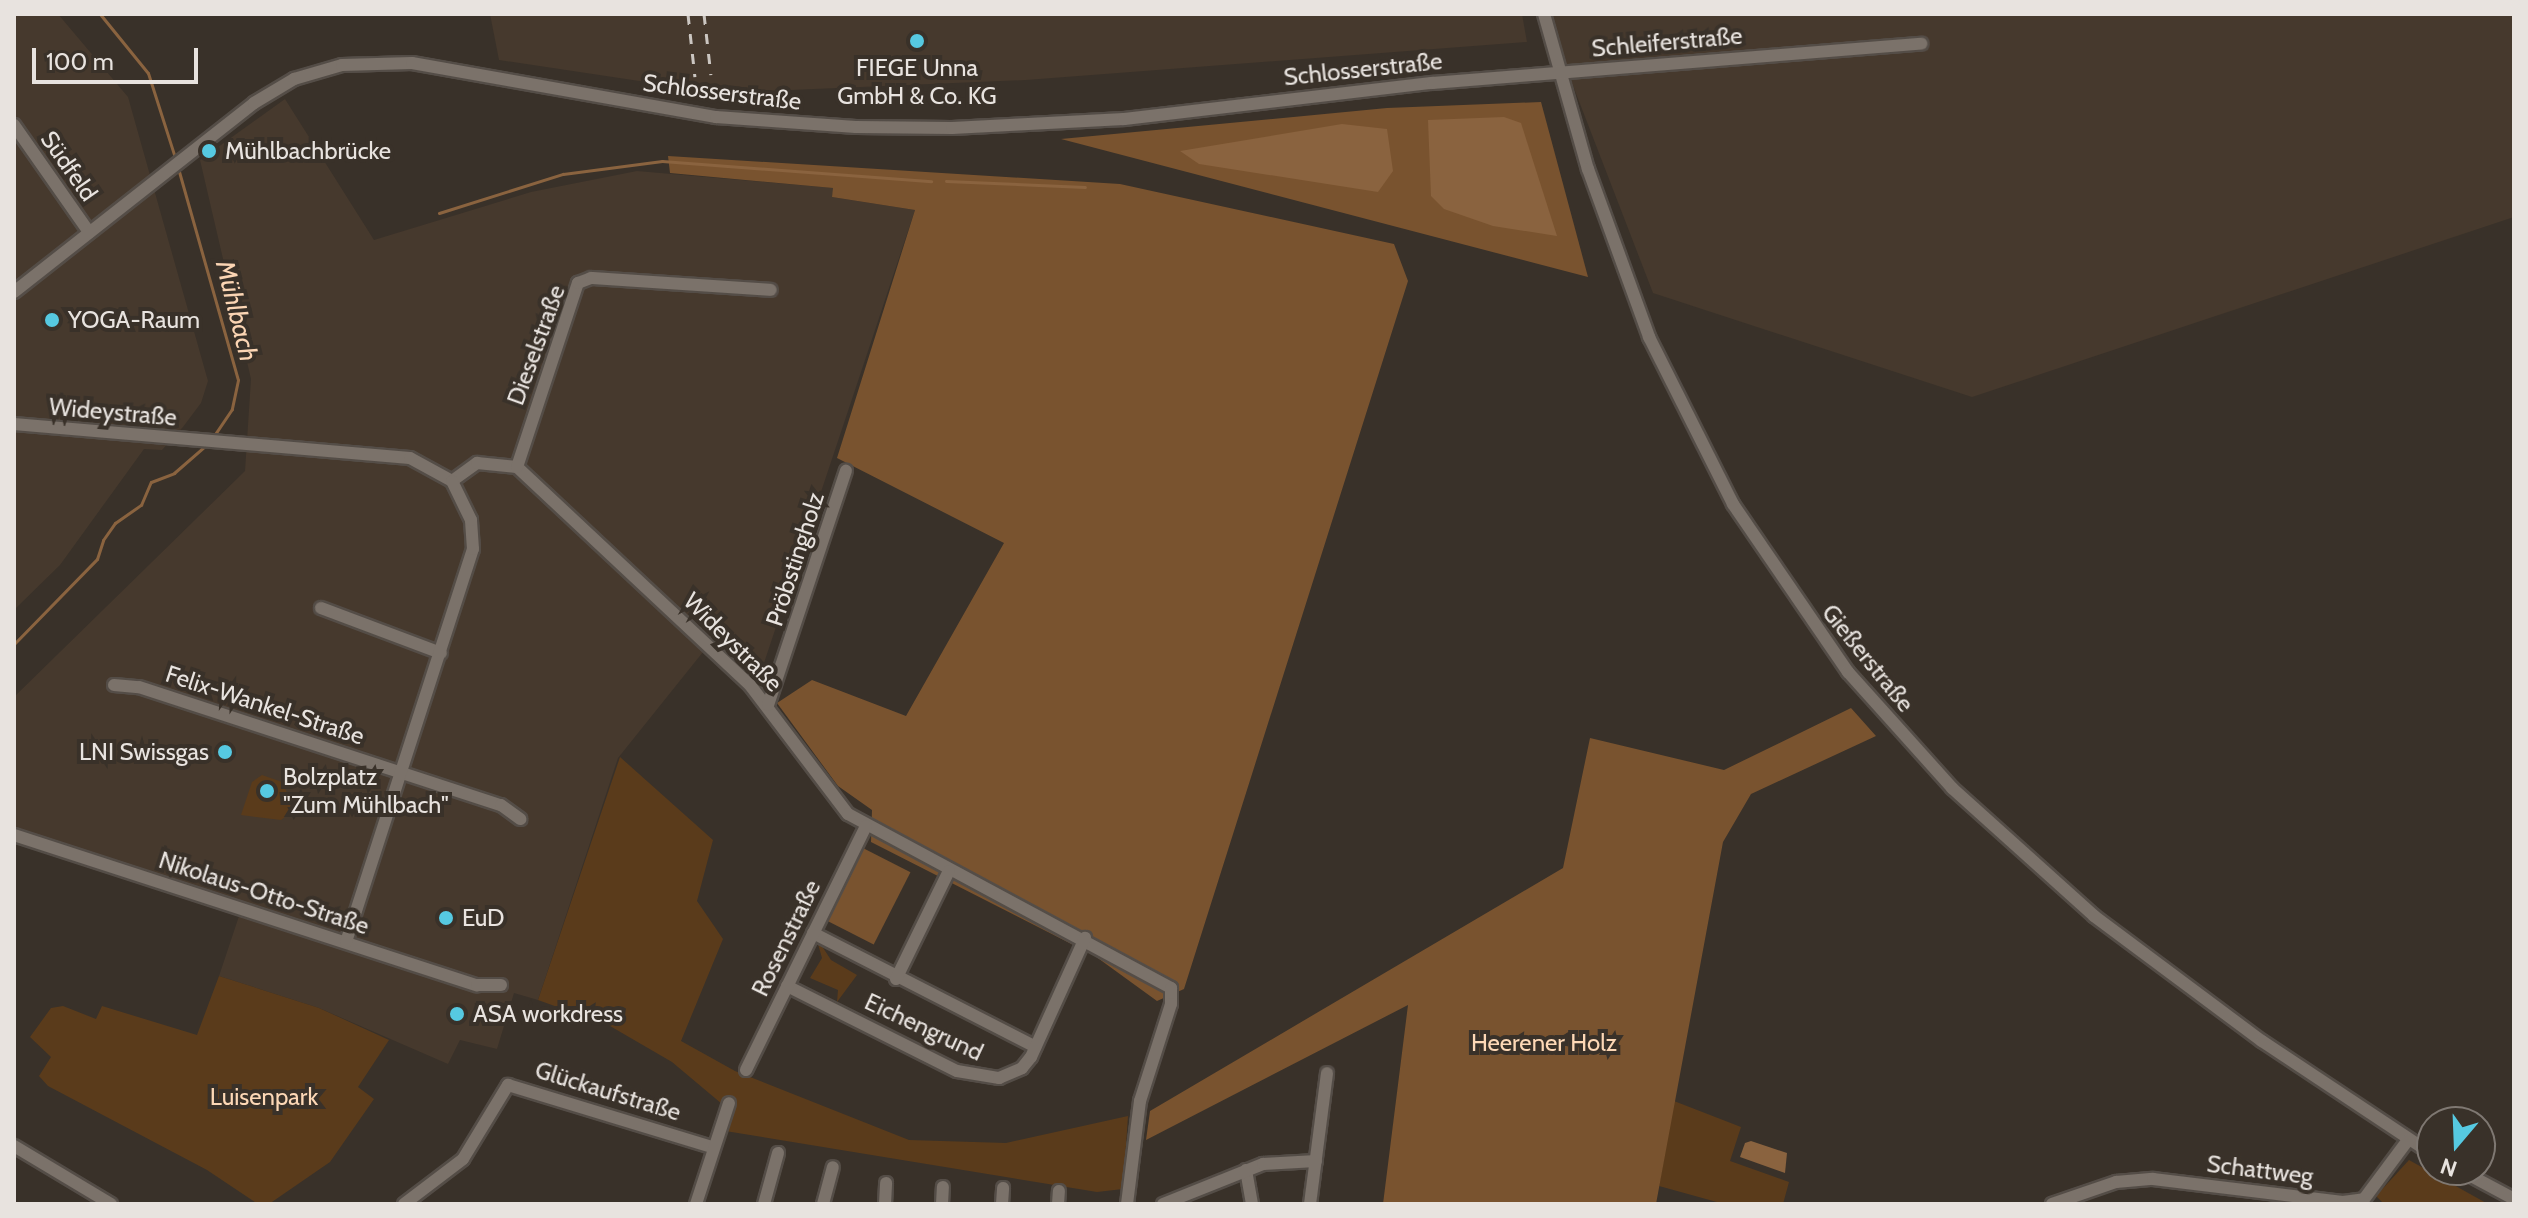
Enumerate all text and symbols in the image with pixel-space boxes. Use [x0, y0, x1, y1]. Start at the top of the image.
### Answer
street label: Schleiferstraße [1590, 21, 1744, 63]
scale bar [36, 32, 202, 82]
marker: FIEGE Unna GmbH & Co. KG [908, 32, 926, 50]
street label: Schlosserstraße [1282, 46, 1444, 92]
text: 100 m [46, 47, 114, 76]
place label: FIEGE Unna GmbH & Co. KG [837, 54, 997, 110]
street label: Schlosserstraße [641, 68, 803, 116]
street label: Südfeld [35, 126, 103, 206]
place label: Mühlbachbrücke [225, 137, 391, 165]
marker: Mühlbachbrücke [200, 142, 218, 160]
water label: Mühlbach [208, 257, 264, 365]
street label: Dieselstraße [501, 281, 571, 409]
place label: YOGA-Raum [68, 306, 200, 334]
marker: YOGA-Raum [43, 311, 61, 329]
street label: Wideystraße [48, 392, 178, 432]
street label: Pröbstingholz [760, 488, 830, 630]
street label: Wideystraße [678, 587, 788, 697]
street label: Gießerstraße [1816, 598, 1920, 718]
street label: Felix-Wankel-Straße [162, 659, 368, 751]
place label: LNI Swissgas [79, 738, 209, 766]
marker: LNI Swissgas [216, 743, 234, 761]
place label: Bolzplatz "Zum Mühlbach" [283, 763, 449, 819]
marker: Bolzplatz "Zum Mühlbach" [258, 782, 276, 800]
street label: Nikolaus-Otto-Straße [155, 845, 373, 941]
street label: Rosenstraße [745, 875, 827, 1001]
place label: EuD [462, 904, 505, 932]
marker: EuD [437, 909, 455, 927]
street label: Eichengrund [860, 987, 988, 1067]
place label: ASA workdress [473, 1000, 623, 1028]
marker: ASA workdress [448, 1005, 466, 1023]
park label: Heerener Holz [1471, 1029, 1617, 1057]
street label: Glückaufstraße [532, 1055, 684, 1127]
park label: Luisenpark [210, 1083, 318, 1111]
north arrow [2416, 1106, 2496, 1186]
street label: Schattweg [2205, 1149, 2315, 1191]
text: N [2437, 1152, 2460, 1183]

